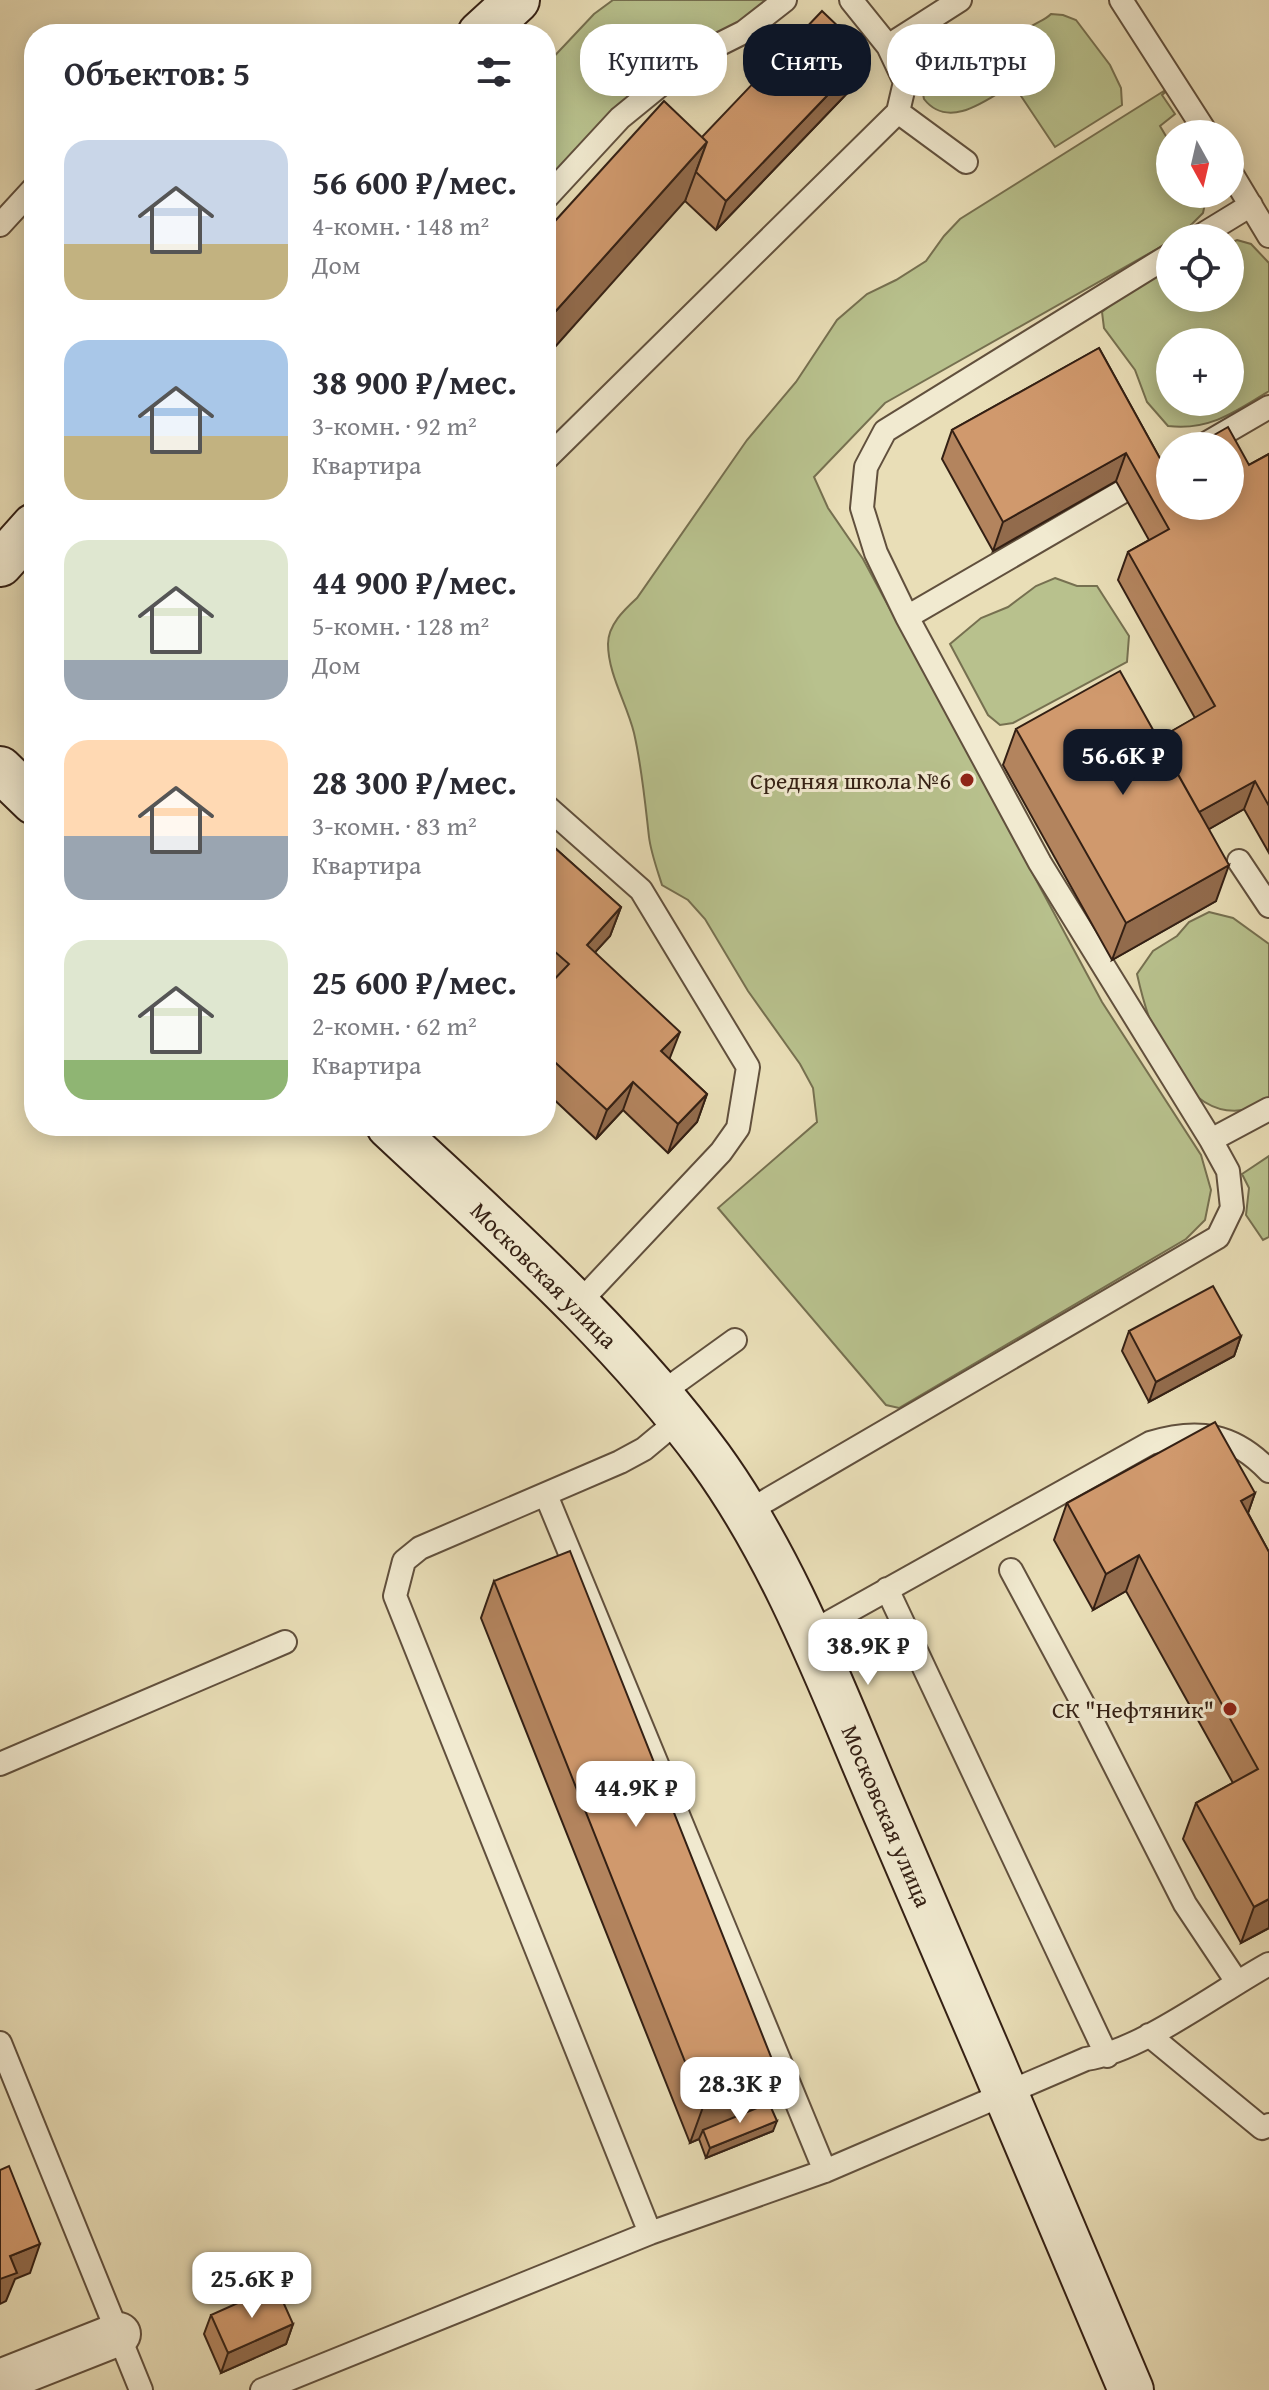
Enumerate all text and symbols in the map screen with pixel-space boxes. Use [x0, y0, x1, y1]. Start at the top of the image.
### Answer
chip: Купить [580, 24, 727, 96]
chip: Снять [743, 24, 871, 96]
chip: Фильтры [887, 24, 1055, 96]
text: Объектов: 5 [64, 48, 250, 97]
icon: filters [472, 50, 516, 94]
north arrow [1156, 120, 1244, 208]
map controls [1156, 120, 1244, 520]
text: 56 600 ₽/мес. [312, 157, 517, 206]
icon: home [128, 172, 224, 268]
text: 4-комн. · 148 m² [312, 206, 489, 245]
button: locate [1156, 224, 1244, 312]
text: Дом [312, 245, 360, 284]
button: + [1156, 328, 1244, 416]
text: 38 900 ₽/мес. [312, 357, 517, 406]
icon: home [128, 372, 224, 468]
text: 3-комн. · 92 m² [312, 406, 477, 445]
button: − [1156, 432, 1244, 520]
text: Квартира [312, 445, 421, 484]
text: 44 900 ₽/мес. [312, 557, 517, 606]
icon: home [128, 572, 224, 668]
text: 5-комн. · 128 m² [312, 606, 489, 645]
text: Дом [312, 645, 360, 684]
pin: 56.6K ₽ [1049, 729, 1197, 797]
text: 56.6K ₽ [1081, 735, 1165, 774]
text: 28 300 ₽/мес. [312, 757, 517, 806]
place label: Средняя школа №6 [750, 763, 951, 798]
marker: Средняя школа №6 [958, 771, 976, 789]
icon: home [128, 772, 224, 868]
text: 3-комн. · 83 m² [312, 806, 477, 845]
text: Квартира [312, 845, 421, 884]
text: 25 600 ₽/мес. [312, 957, 517, 1006]
icon: home [128, 972, 224, 1068]
text: 2-комн. · 62 m² [312, 1006, 477, 1045]
text: Квартира [312, 1045, 421, 1084]
street label: Московская улица [463, 1194, 626, 1357]
pin: 38.9K ₽ [794, 1619, 942, 1687]
text: 38.9K ₽ [826, 1625, 910, 1664]
place label: СК "Нефтяник" [1052, 1692, 1214, 1727]
marker: СК "Нефтяник" [1221, 1700, 1239, 1718]
street label: Московская улица [833, 1719, 941, 1913]
pin: 44.9K ₽ [562, 1761, 710, 1829]
text: 44.9K ₽ [594, 1767, 678, 1806]
pin: 28.3K ₽ [666, 2057, 814, 2125]
text: 28.3K ₽ [698, 2063, 782, 2102]
pin: 25.6K ₽ [178, 2252, 326, 2320]
text: 25.6K ₽ [210, 2258, 294, 2297]

